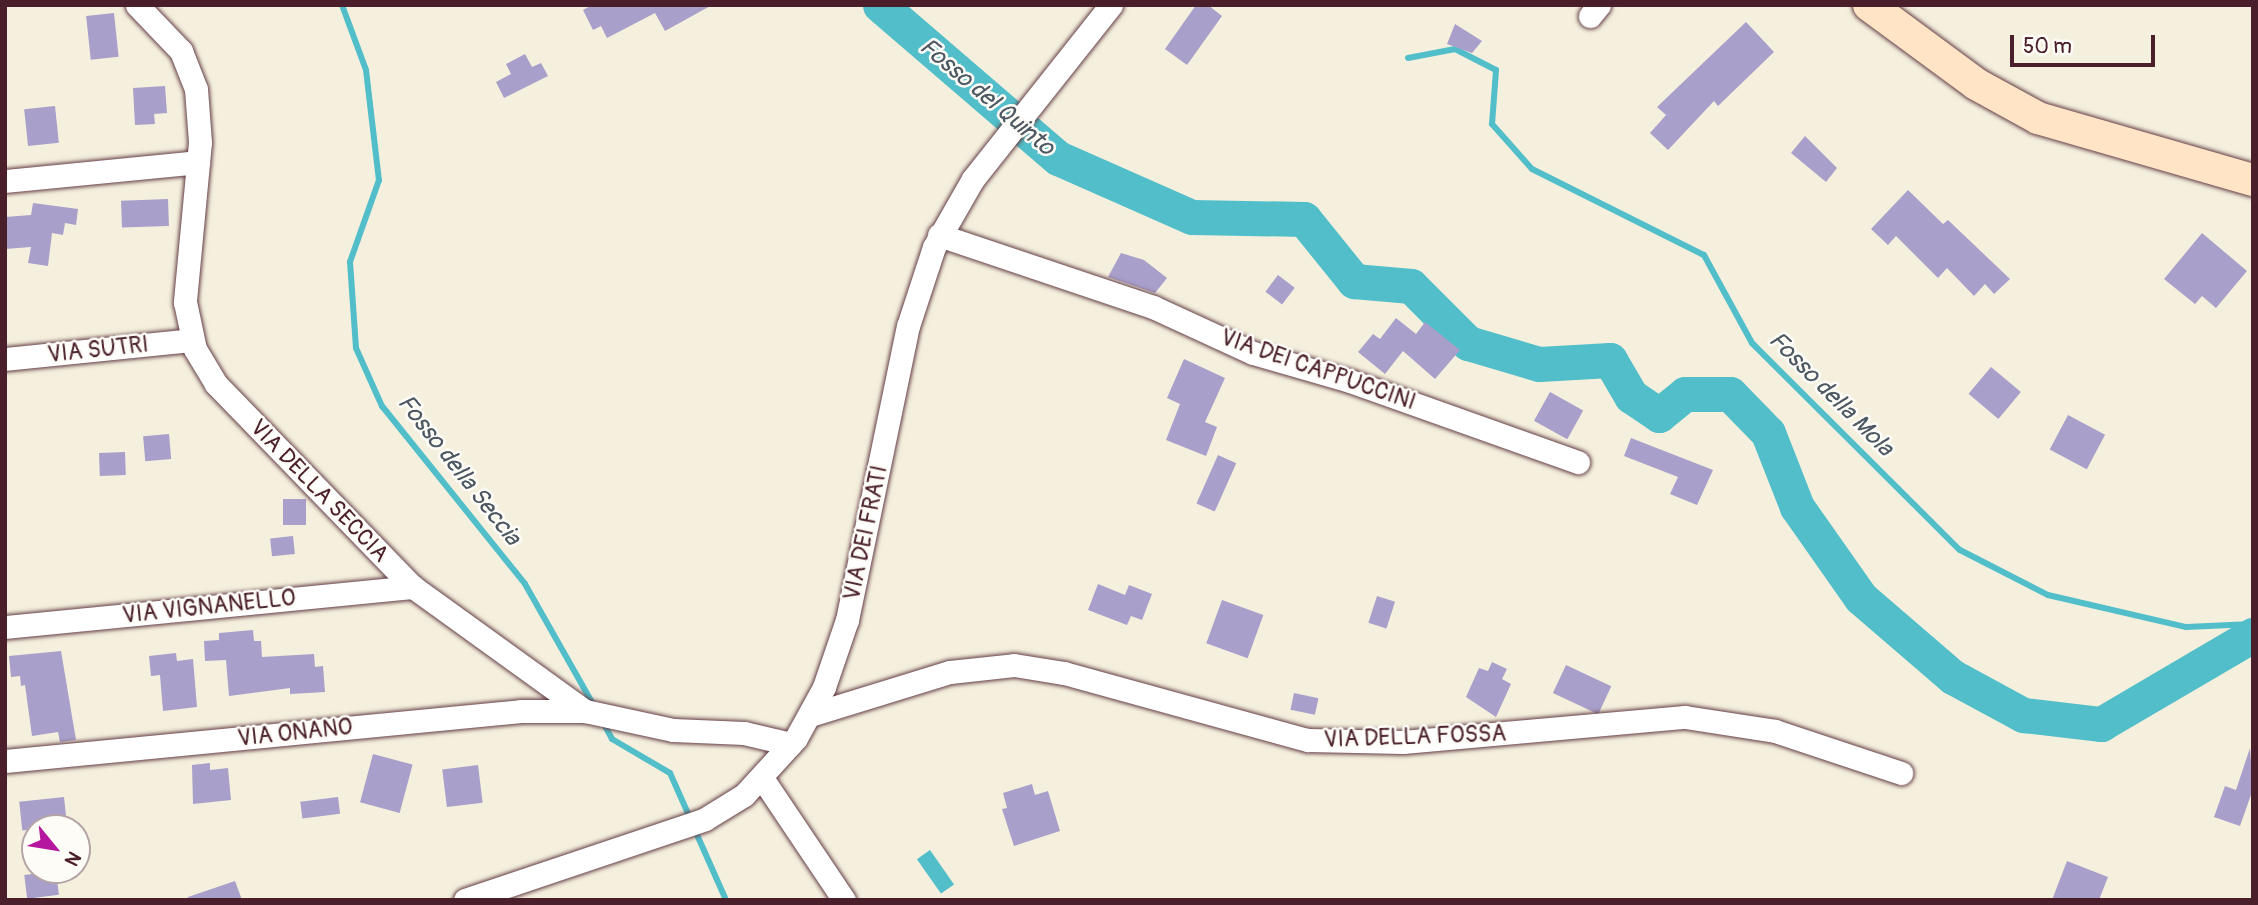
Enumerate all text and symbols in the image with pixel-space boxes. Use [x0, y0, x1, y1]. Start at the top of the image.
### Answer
scale bar [2013, 21, 2158, 65]
water label: Fosso del Quinto [914, 32, 1060, 162]
text: 50 m [2023, 33, 2072, 60]
street label: VIA DEI CAPPUCCINI [1217, 324, 1419, 416]
water label: Fosso della Mola [1763, 326, 1899, 462]
street label: VIA SUTRI [46, 331, 150, 369]
water label: Fosso della Seccia [391, 389, 527, 551]
street label: VIA DELLA SECCIA [244, 414, 394, 568]
street label: VIA DEI FRATI [838, 463, 894, 603]
street label: VIA VIGNANELLO [121, 584, 297, 630]
street label: VIA ONANO [236, 713, 354, 753]
street label: VIA DELLA FOSSA [1323, 720, 1507, 754]
north arrow [21, 814, 91, 884]
text: N [59, 847, 86, 870]

